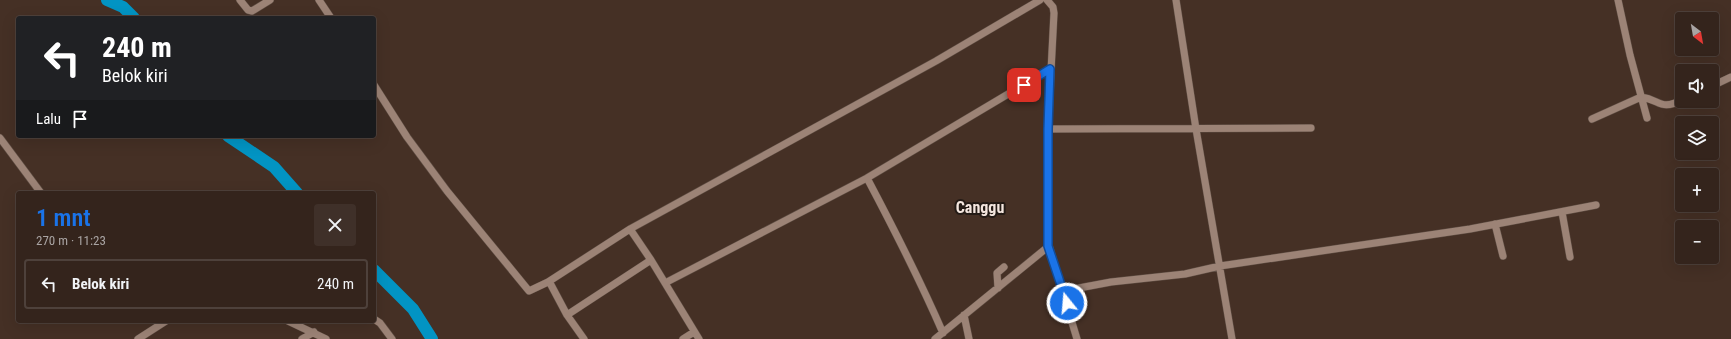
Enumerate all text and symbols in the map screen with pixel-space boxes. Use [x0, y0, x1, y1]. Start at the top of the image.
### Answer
north arrow [1675, 12, 1719, 56]
map controls [1675, 12, 1719, 264]
text: 240 m [102, 31, 172, 64]
icon: left [36, 32, 88, 84]
button: sound [1675, 64, 1719, 108]
text: Belok kiri [102, 65, 168, 86]
pin [1007, 68, 1041, 102]
icon: arrive [1013, 74, 1035, 96]
icon: arrive [69, 108, 91, 130]
text: Lalu [36, 110, 61, 128]
button: layers [1675, 116, 1719, 160]
button: + [1675, 168, 1719, 212]
district label: Canggu [956, 198, 1004, 217]
text: 1 mnt [36, 204, 91, 232]
button: close [314, 204, 356, 246]
button: − [1675, 220, 1719, 264]
text: 270 m · 11:23 [36, 233, 106, 248]
icon: left [38, 273, 60, 295]
text: Belok kiri [72, 275, 129, 293]
text: 240 m [317, 275, 354, 293]
position arrow [1046, 282, 1088, 324]

